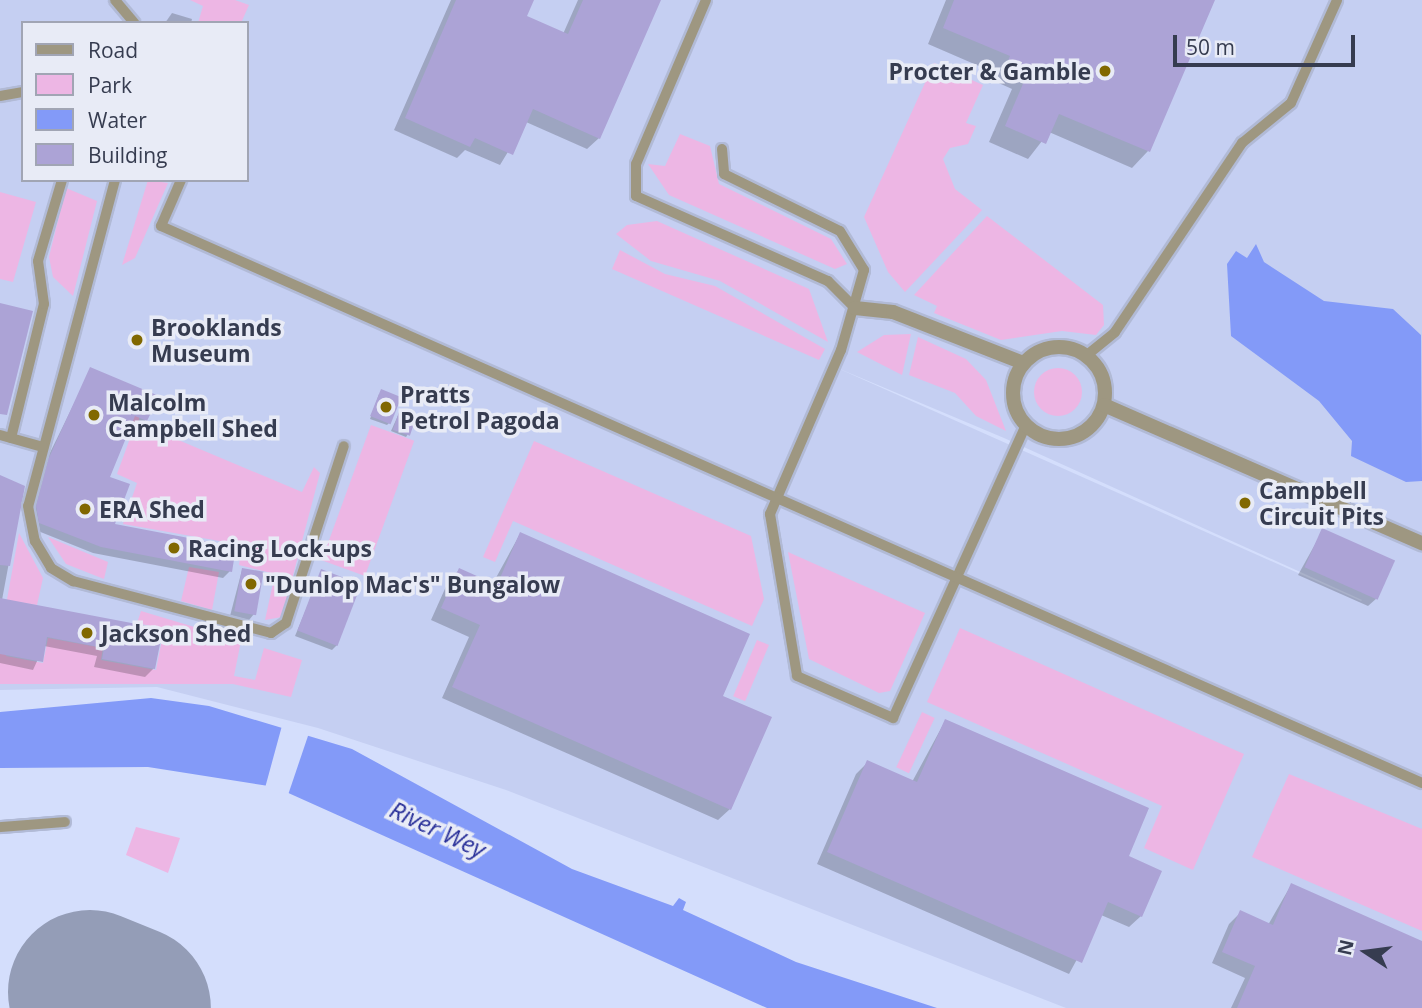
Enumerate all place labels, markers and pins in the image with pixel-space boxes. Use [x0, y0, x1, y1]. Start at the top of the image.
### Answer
place label: Procter & Gamble [889, 57, 1091, 85]
marker: Procter & Gamble [1097, 63, 1113, 79]
place label: Brooklands Museum [151, 313, 282, 367]
marker: Brooklands Museum [129, 332, 145, 348]
place label: Pratts Petrol Pagoda [400, 380, 560, 434]
place label: Malcolm Campbell Shed [108, 388, 278, 442]
marker: Pratts Petrol Pagoda [378, 399, 394, 415]
marker: Malcolm Campbell Shed [86, 407, 102, 423]
place label: Campbell Circuit Pits [1259, 476, 1384, 530]
place label: ERA Shed [99, 495, 205, 523]
marker: Campbell Circuit Pits [1237, 495, 1253, 511]
marker: ERA Shed [77, 501, 93, 517]
place label: Racing Lock-ups [188, 534, 372, 562]
marker: Racing Lock-ups [166, 540, 182, 556]
place label: "Dunlop Mac's" Bungalow [265, 570, 560, 598]
marker: "Dunlop Mac's" Bungalow [243, 576, 259, 592]
place label: Jackson Shed [101, 619, 251, 647]
marker: Jackson Shed [79, 625, 95, 641]

